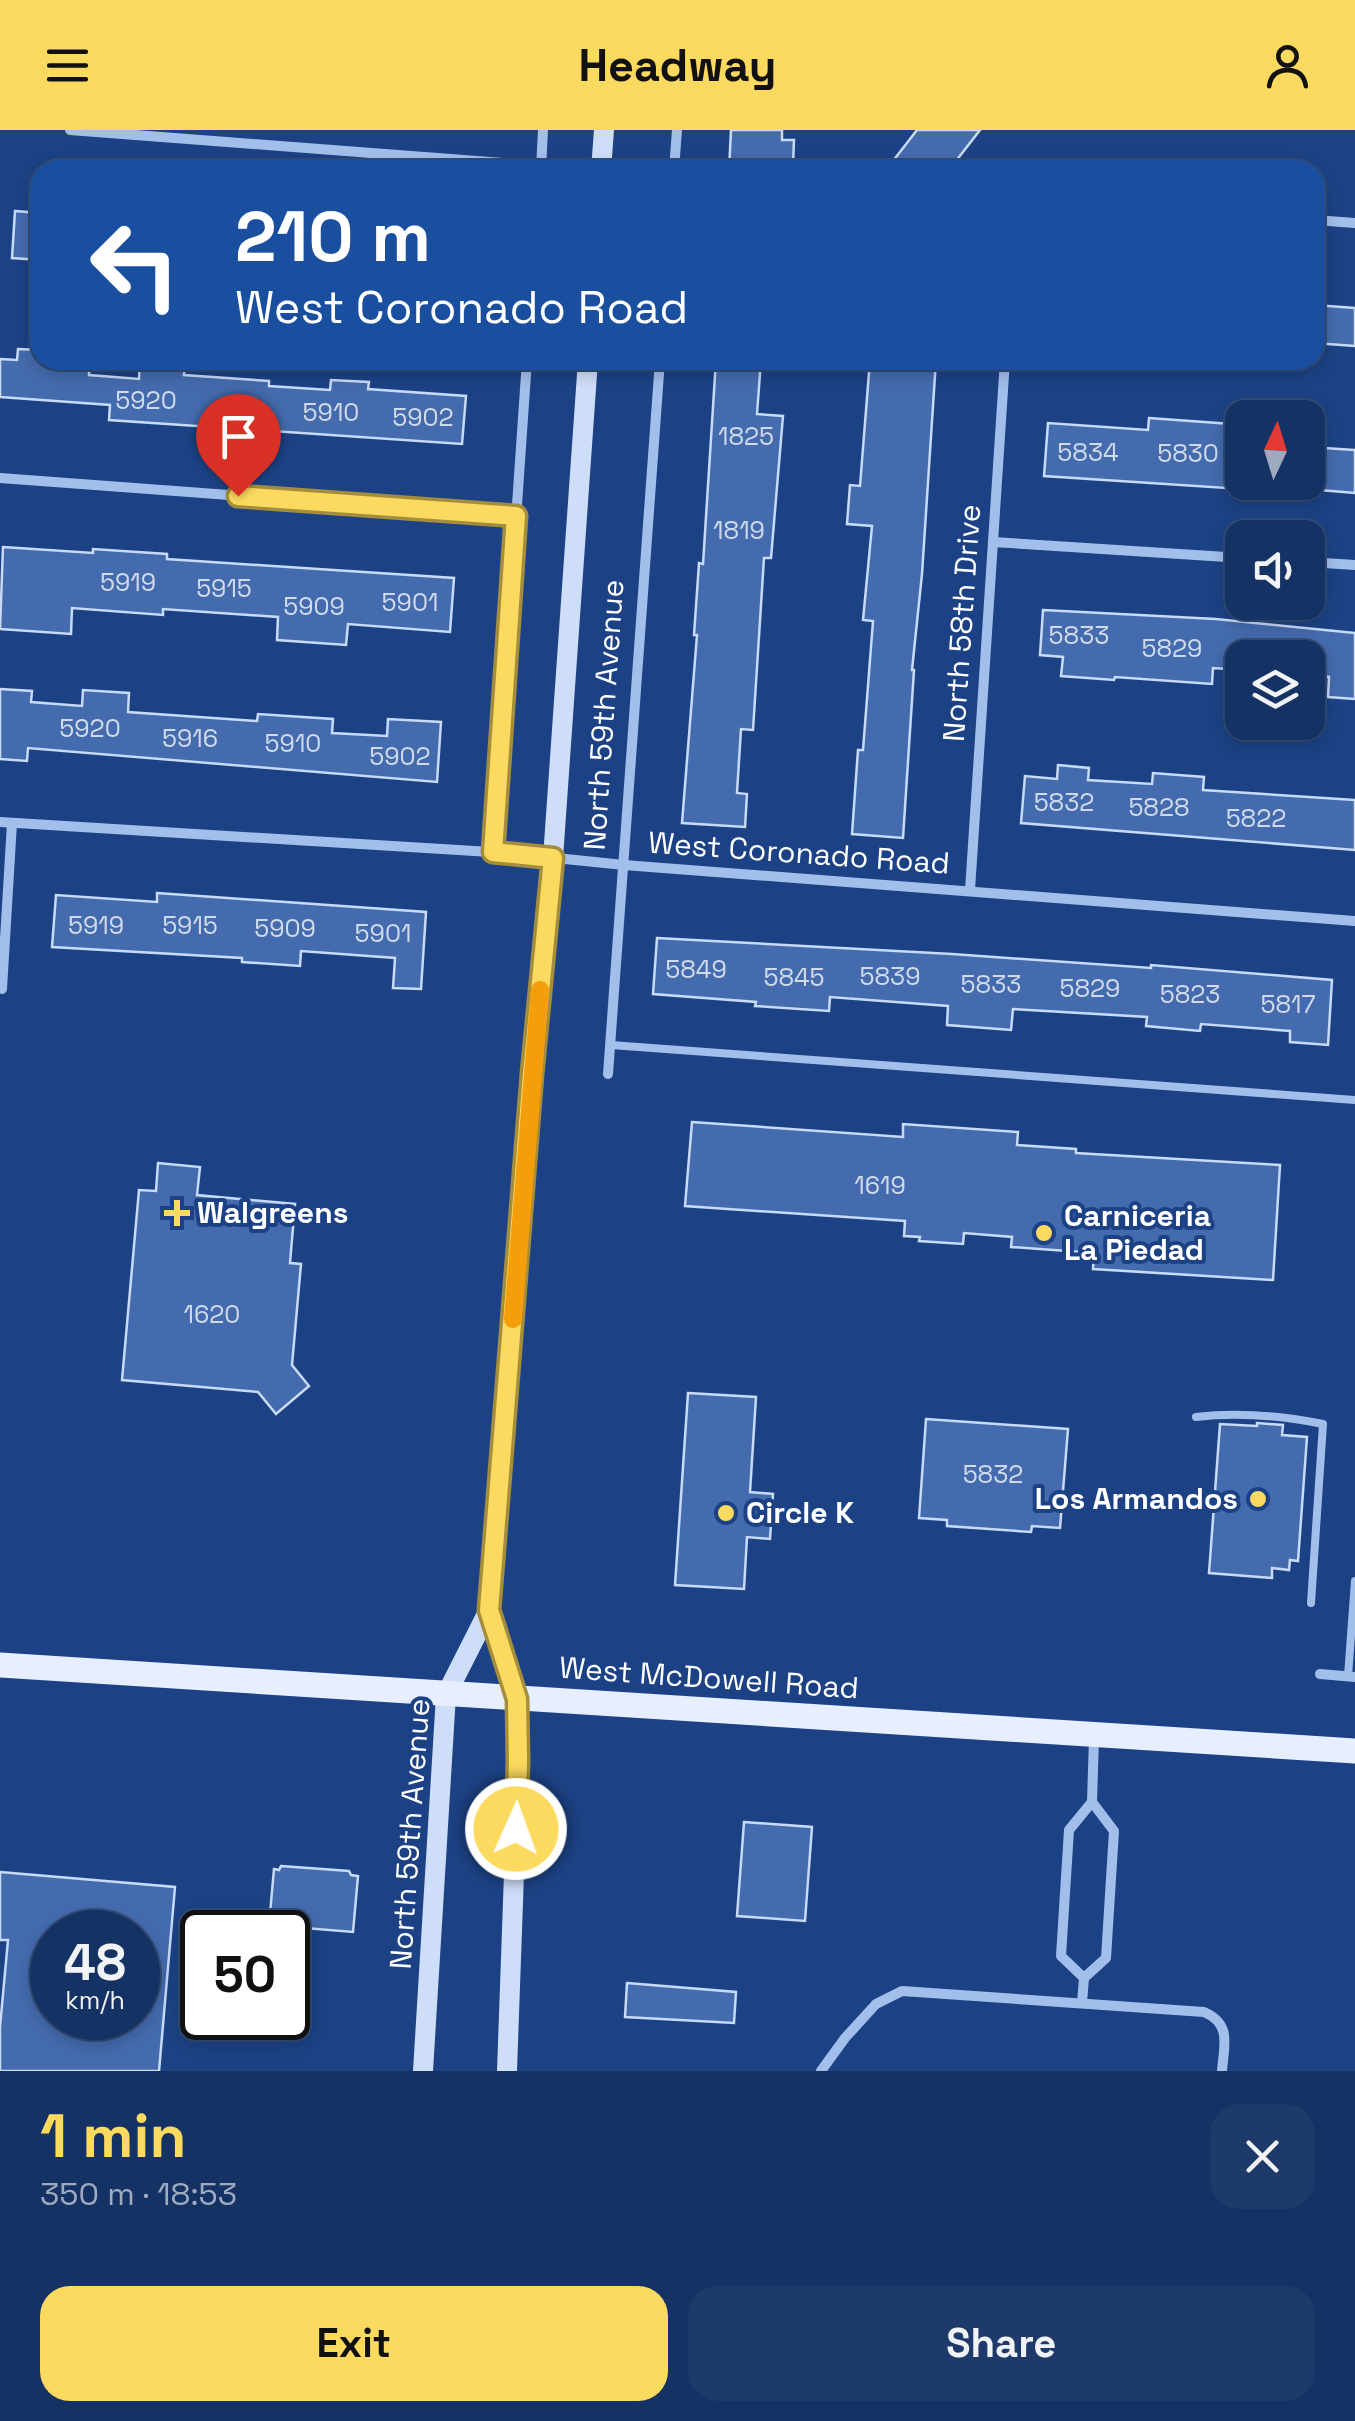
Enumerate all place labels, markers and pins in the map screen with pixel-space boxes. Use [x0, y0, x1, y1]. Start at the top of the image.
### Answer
pin [196, 394, 281, 497]
place label: Walgreens [197, 1193, 348, 1232]
place label: Carniceria La Piedad [1064, 1196, 1211, 1269]
marker: Walgreens [166, 1202, 188, 1224]
marker: Carniceria La Piedad [1033, 1222, 1055, 1244]
place label: Los Armandos [1035, 1479, 1238, 1518]
marker: Los Armandos [1247, 1488, 1269, 1510]
place label: Circle K [746, 1493, 854, 1532]
marker: Circle K [715, 1502, 737, 1524]

